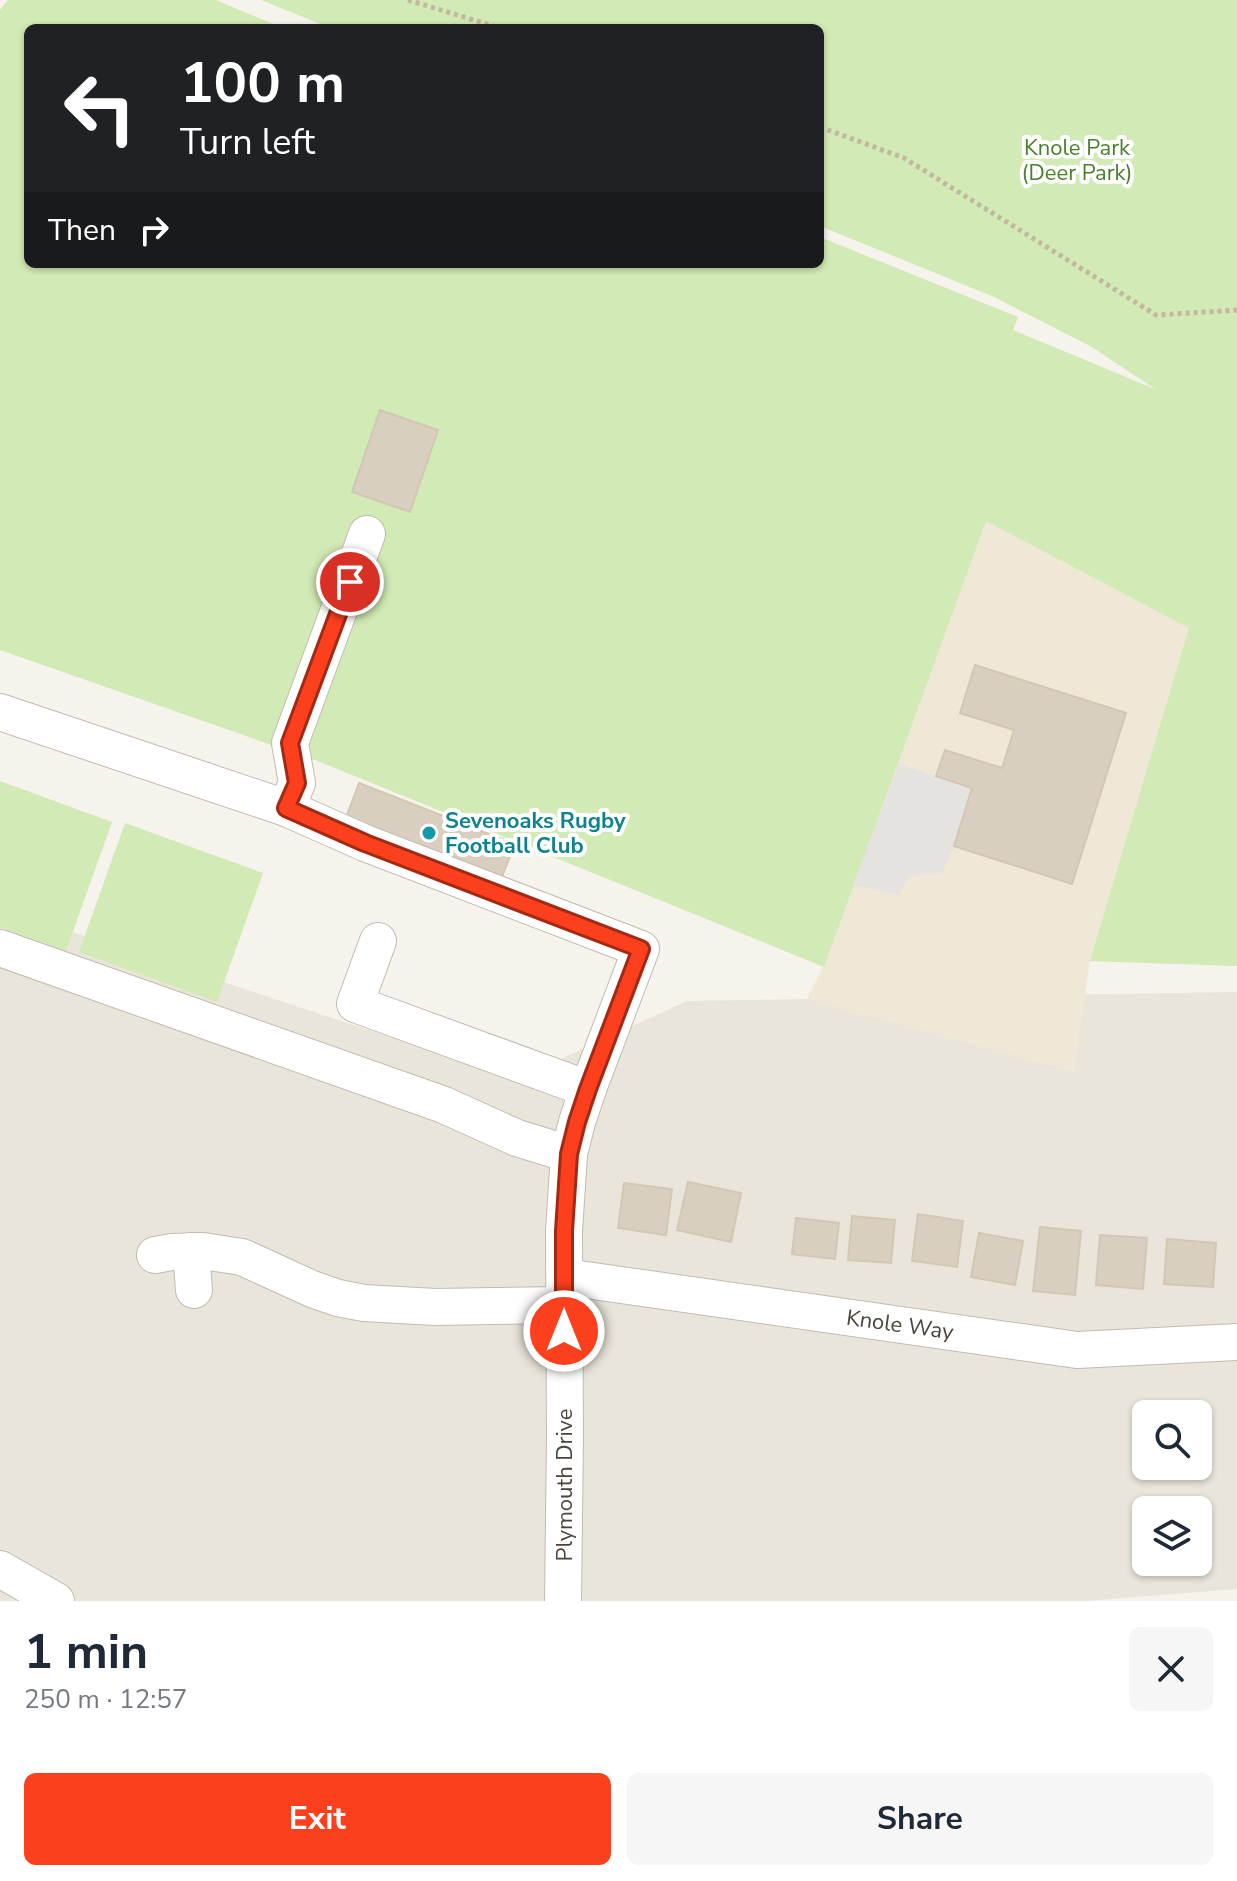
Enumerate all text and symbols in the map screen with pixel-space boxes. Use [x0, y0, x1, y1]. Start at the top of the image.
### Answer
text: 100 m [180, 45, 345, 122]
icon: left [48, 56, 152, 160]
text: Turn left [180, 118, 315, 167]
park label: Knole Park (Deer Park) [1021, 133, 1133, 188]
icon: right [132, 208, 176, 252]
text: Then [48, 210, 116, 251]
pin [316, 548, 384, 616]
icon: arrive [328, 560, 372, 604]
place label: Sevenoaks Rugby Football Club [445, 806, 626, 861]
marker: Sevenoaks Rugby Football Club [420, 824, 438, 842]
position arrow [522, 1289, 606, 1373]
street label: Knole Way [844, 1303, 956, 1347]
map controls [1132, 1400, 1212, 1576]
button: search [1132, 1400, 1212, 1480]
street label: Plymouth Drive [550, 1409, 580, 1561]
button: layers [1132, 1496, 1212, 1576]
text: 1 min [24, 1619, 148, 1685]
button: close [1129, 1627, 1213, 1711]
text: 250 m · 12:57 [24, 1682, 187, 1717]
button: Exit [24, 1773, 611, 1865]
button: Share [627, 1773, 1213, 1865]

